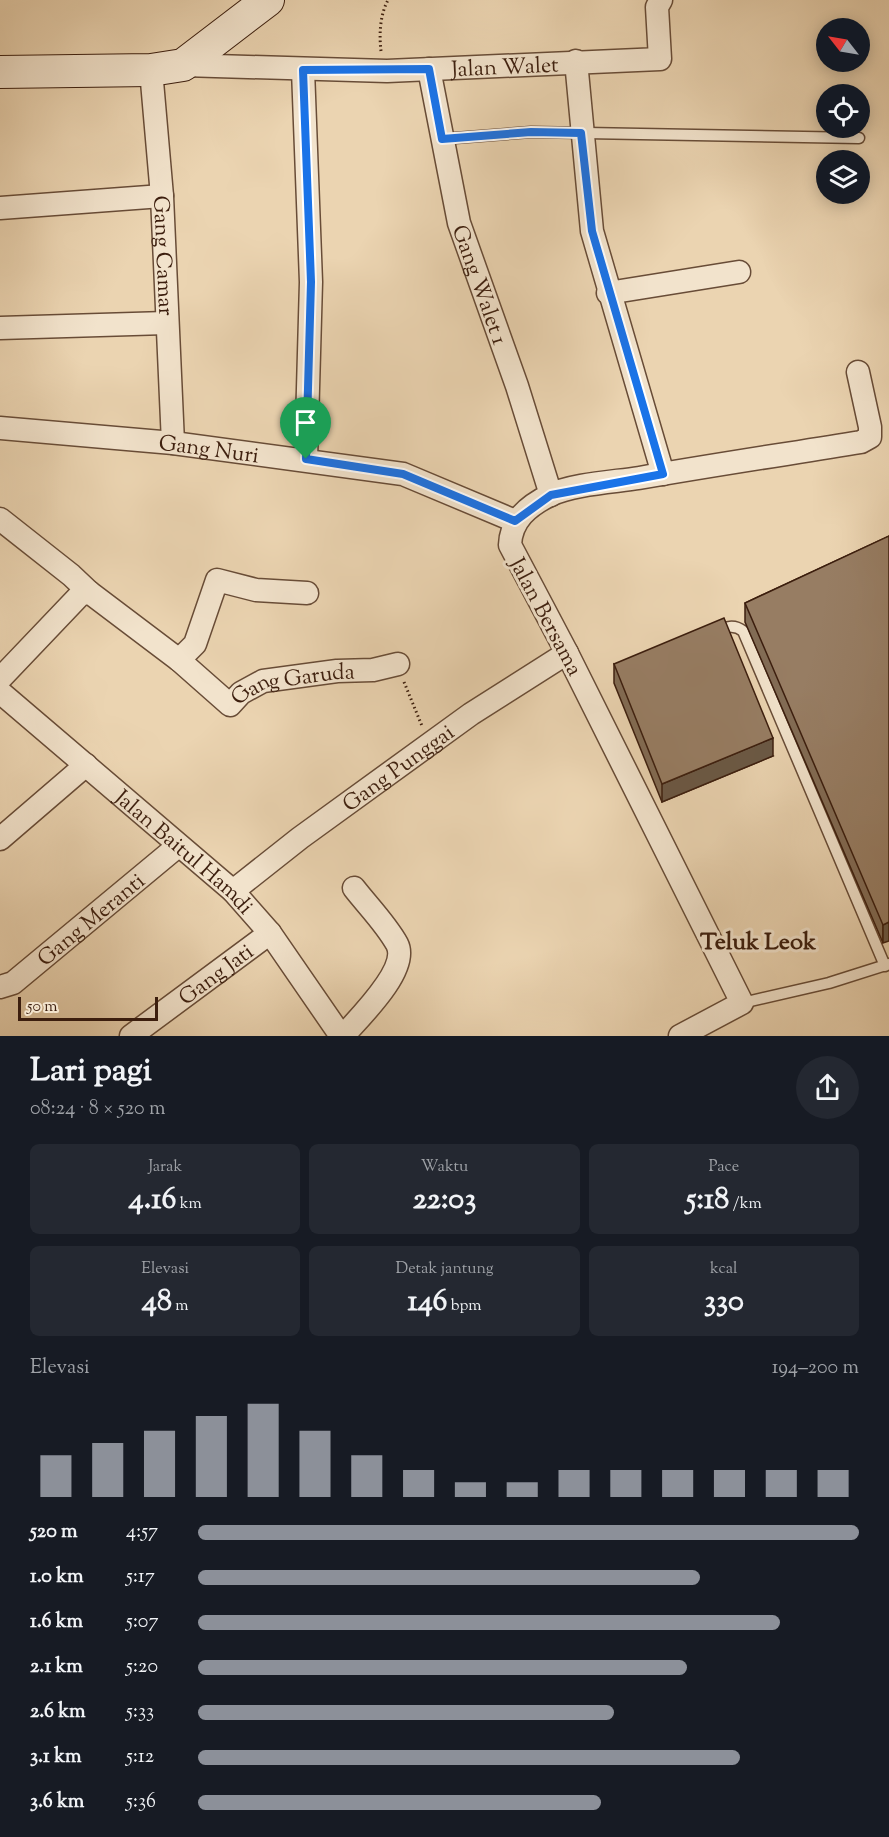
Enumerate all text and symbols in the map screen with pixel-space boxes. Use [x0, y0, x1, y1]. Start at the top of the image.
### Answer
north arrow [816, 18, 870, 72]
map controls [816, 18, 870, 204]
street label: Jalan Walet [450, 50, 560, 87]
button: locate [816, 84, 870, 138]
button: layers [816, 150, 870, 204]
street label: Gang Camar [143, 195, 180, 316]
street label: Gang Walet 1 [442, 221, 514, 350]
pin [280, 397, 331, 459]
icon: arrive [289, 406, 322, 439]
street label: Gang Nuri [157, 429, 261, 473]
street label: Jalan Bersama [499, 552, 589, 682]
street label: Gang Garuda [224, 658, 355, 714]
street label: Gang Punggai [337, 718, 462, 821]
street label: Jalan Baitul Hamdi [106, 783, 260, 923]
street label: Gang Meranti [31, 867, 153, 975]
district label: Teluk Leok [700, 926, 817, 960]
street label: Gang Jati [173, 937, 261, 1015]
scale bar [18, 994, 158, 1022]
text: 50 m [27, 996, 58, 1019]
text: Lari pagi [30, 1048, 152, 1096]
button: share [796, 1056, 859, 1119]
text: 08:24 · 8 × 520 m [30, 1095, 165, 1124]
text: Jarak [148, 1156, 182, 1179]
text: Waktu [421, 1156, 468, 1179]
text: Pace [709, 1156, 739, 1179]
text: 4.16 [129, 1179, 176, 1222]
text: 22:03 [413, 1179, 476, 1222]
text: 5:18 [686, 1179, 729, 1222]
text: km [176, 1193, 202, 1216]
text: /km [729, 1193, 762, 1216]
text: Elevasi [141, 1258, 189, 1281]
text: Detak jantung [396, 1258, 493, 1281]
text: kcal [710, 1258, 738, 1281]
text: 48 [142, 1281, 172, 1324]
text: 146 [407, 1281, 447, 1324]
text: 330 [704, 1281, 744, 1324]
text: m [172, 1295, 189, 1318]
text: bpm [447, 1295, 482, 1318]
text: Elevasi [30, 1354, 90, 1383]
text: 194–200 m [772, 1354, 859, 1383]
text: 520 m [30, 1518, 78, 1547]
text: 4:57 [126, 1518, 158, 1547]
text: 1.0 km [30, 1563, 84, 1592]
text: 5:17 [126, 1563, 155, 1592]
text: 1.6 km [30, 1608, 83, 1637]
text: 5:07 [126, 1608, 158, 1637]
text: 2.1 km [30, 1653, 83, 1682]
text: 5:20 [126, 1653, 158, 1682]
text: 2.6 km [30, 1698, 86, 1727]
text: 5:33 [126, 1698, 154, 1727]
text: 3.1 km [30, 1743, 82, 1772]
text: 5:12 [126, 1743, 154, 1772]
text: 3.6 km [30, 1788, 84, 1817]
text: 5:36 [126, 1788, 156, 1817]

